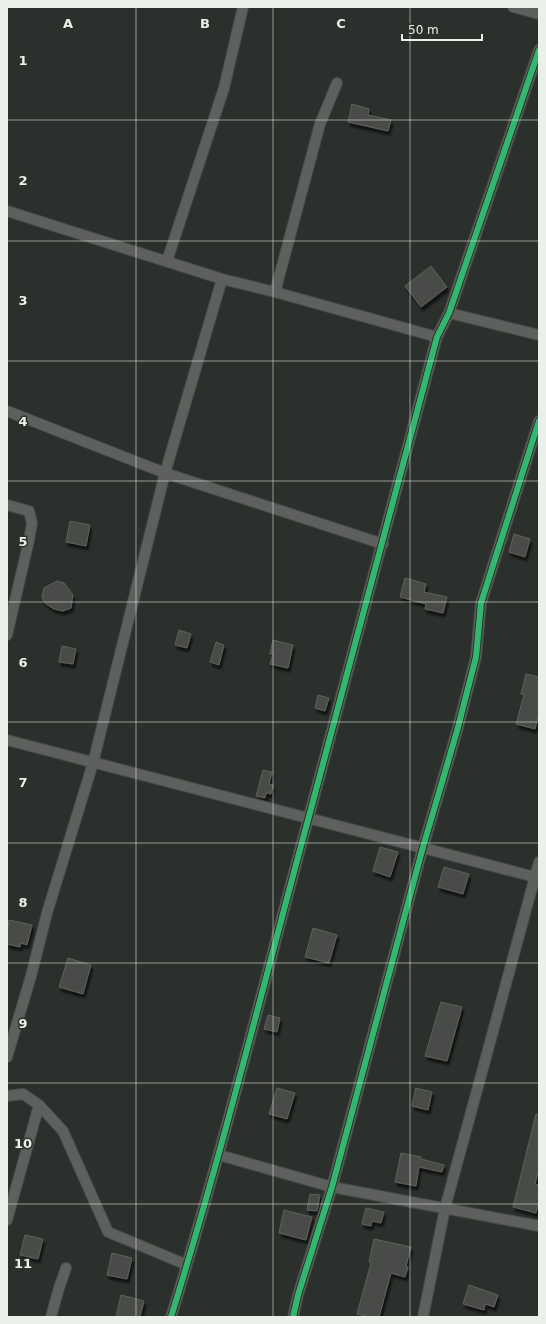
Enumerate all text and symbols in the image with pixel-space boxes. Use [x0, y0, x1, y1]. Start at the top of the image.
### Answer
text: A [63, 16, 73, 31]
text: B [200, 16, 210, 31]
text: C [336, 16, 346, 31]
scale bar [402, 16, 482, 42]
text: 50 m [408, 23, 439, 37]
text: 1 [18, 53, 28, 68]
text: 2 [18, 173, 28, 188]
text: 3 [18, 293, 28, 308]
text: 4 [18, 414, 28, 429]
text: 5 [18, 534, 28, 549]
text: 6 [18, 655, 28, 670]
text: 7 [18, 775, 28, 790]
text: 8 [18, 895, 28, 910]
text: 9 [18, 1016, 28, 1031]
text: 10 [14, 1136, 32, 1151]
text: 11 [14, 1256, 32, 1271]

